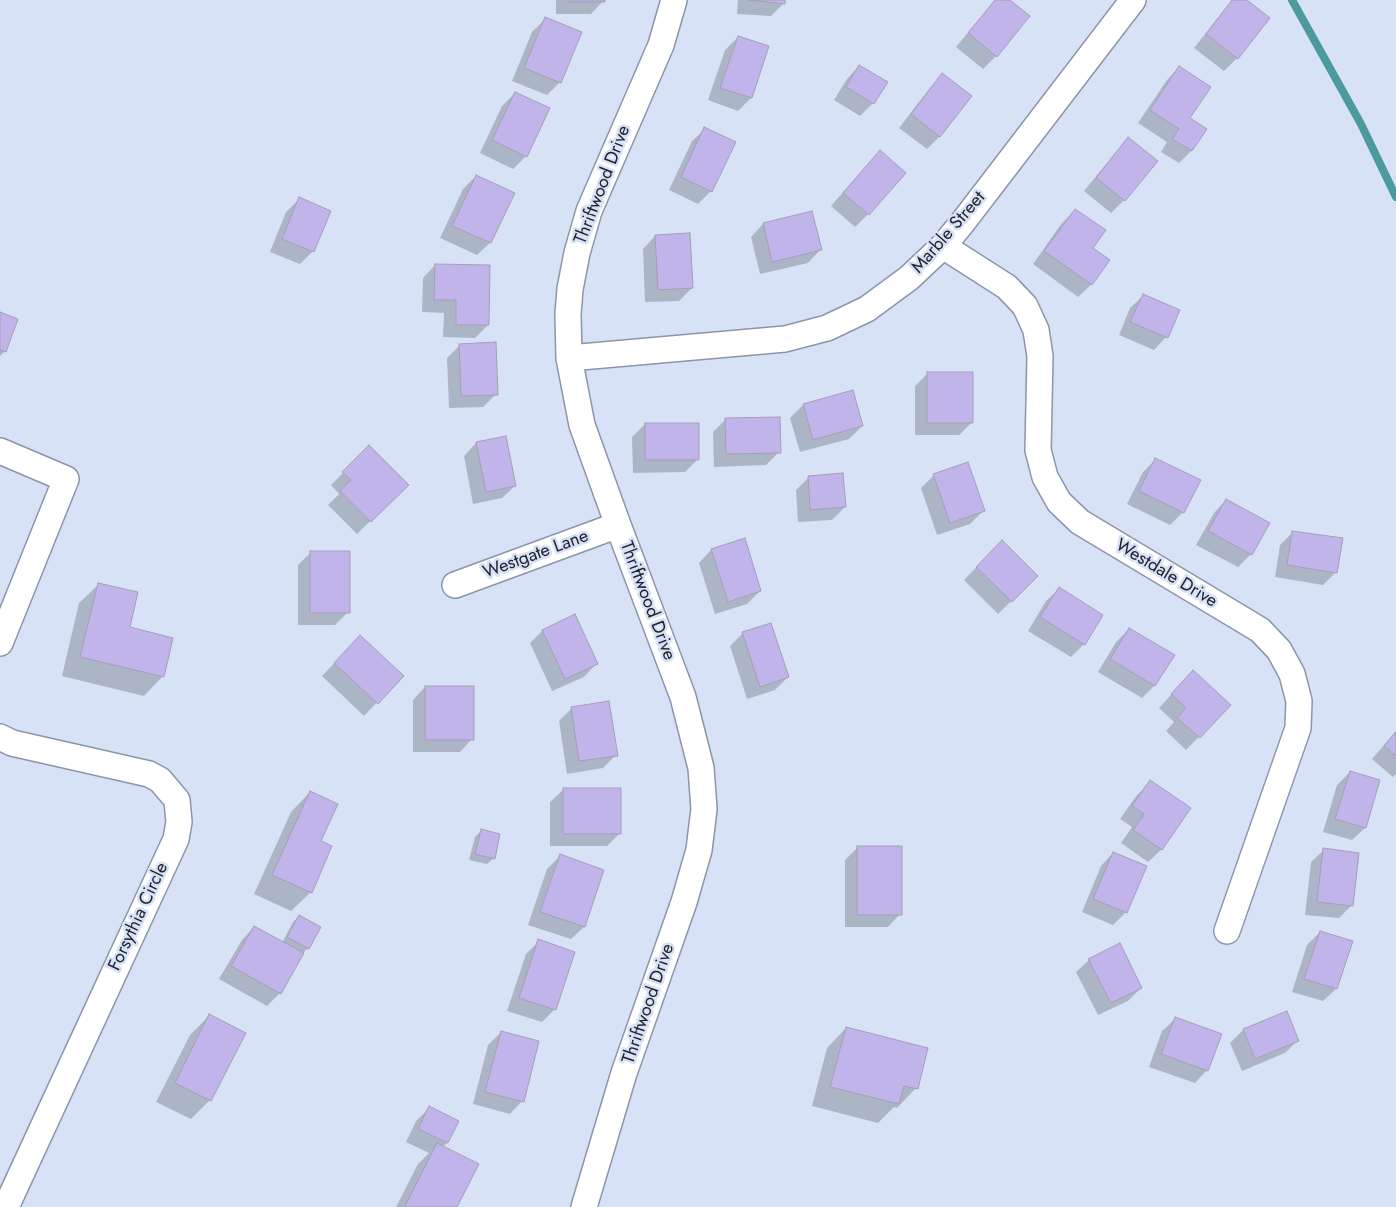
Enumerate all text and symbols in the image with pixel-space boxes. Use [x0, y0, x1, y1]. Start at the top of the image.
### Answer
street label: Thriftwood Drive [570, 123, 636, 247]
street label: Marble Street [908, 188, 990, 278]
street label: Westgate Lane [480, 526, 592, 584]
street label: Westdale Drive [1111, 535, 1221, 613]
street label: Thriftwood Drive [614, 539, 680, 663]
street label: Forsythia Circle [104, 859, 174, 975]
street label: Thriftwood Drive [618, 941, 680, 1067]

